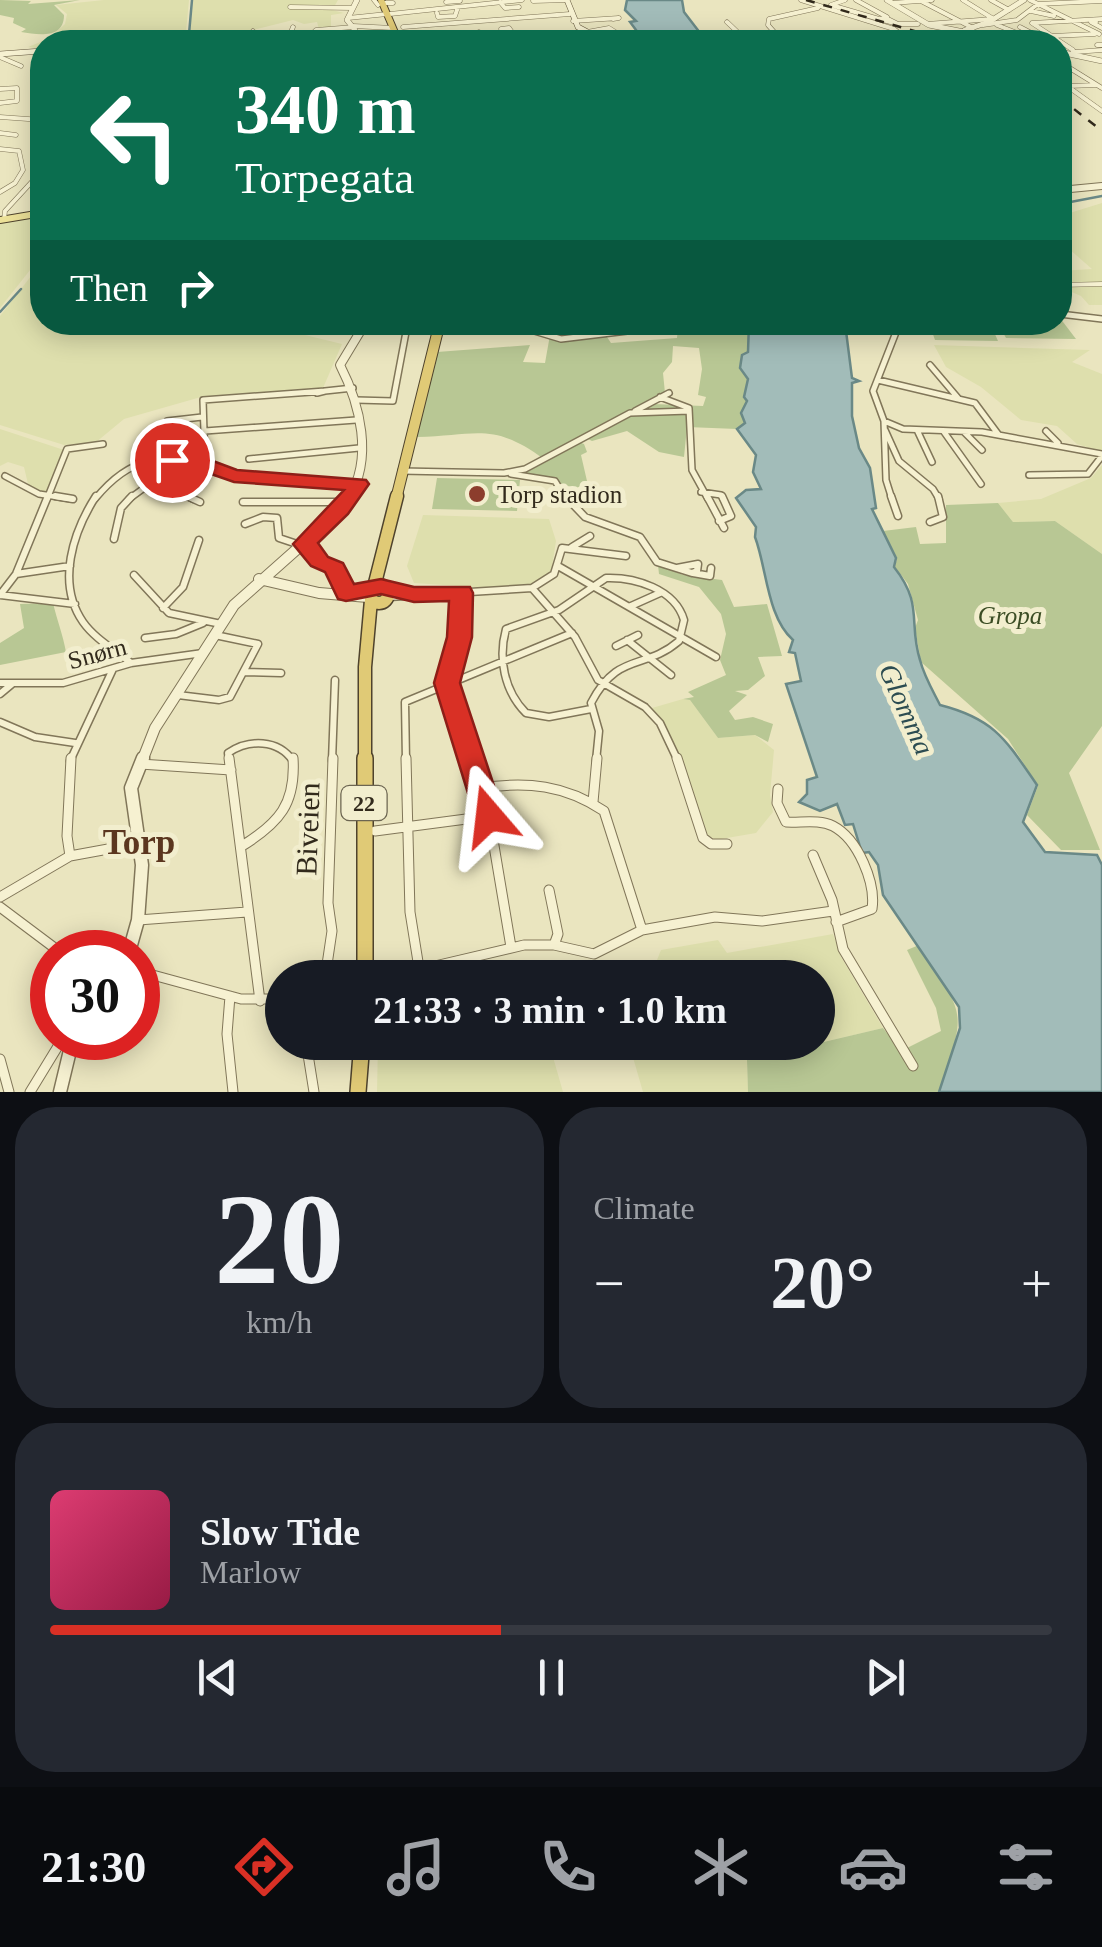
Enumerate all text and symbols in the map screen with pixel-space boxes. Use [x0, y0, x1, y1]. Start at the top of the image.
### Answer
icon: left [70, 70, 200, 200]
text: 340 m [235, 71, 416, 148]
text: Torpegata [235, 153, 414, 203]
icon: right [168, 260, 223, 315]
text: Then [70, 267, 148, 309]
pin [130, 418, 215, 503]
icon: arrive [145, 433, 200, 488]
place label: Torp stadion [497, 481, 623, 508]
marker: Torp stadion [466, 483, 488, 505]
park label: Gropa [978, 602, 1042, 629]
street label: Snørn [65, 633, 130, 674]
water label: Glomma [873, 659, 940, 760]
position arrow [437, 764, 541, 868]
street label: Biveien [289, 782, 326, 876]
road number: 22 [342, 786, 386, 820]
district label: Torp [103, 823, 175, 862]
speed limit sign: 30 [30, 930, 160, 1060]
text: 21:33 · 3 min · 1.0 km [373, 989, 727, 1031]
text: 20 [214, 1167, 344, 1311]
text: Climate [594, 1190, 695, 1226]
text: 20° [770, 1241, 875, 1324]
text: − [594, 1253, 625, 1314]
text: + [1021, 1253, 1052, 1314]
text: km/h [246, 1304, 312, 1340]
text: Slow Tide [200, 1511, 360, 1553]
text: Marlow [200, 1554, 301, 1590]
icon: previous [190, 1650, 245, 1705]
icon: pause [524, 1650, 579, 1705]
icon: next [858, 1650, 913, 1705]
icon: directions [229, 1832, 299, 1902]
icon: music [381, 1832, 451, 1902]
icon: phone [533, 1832, 603, 1902]
icon: climate [686, 1832, 756, 1902]
icon: car [838, 1832, 908, 1902]
icon: filters [991, 1832, 1061, 1902]
text: 21:30 [41, 1842, 146, 1892]

